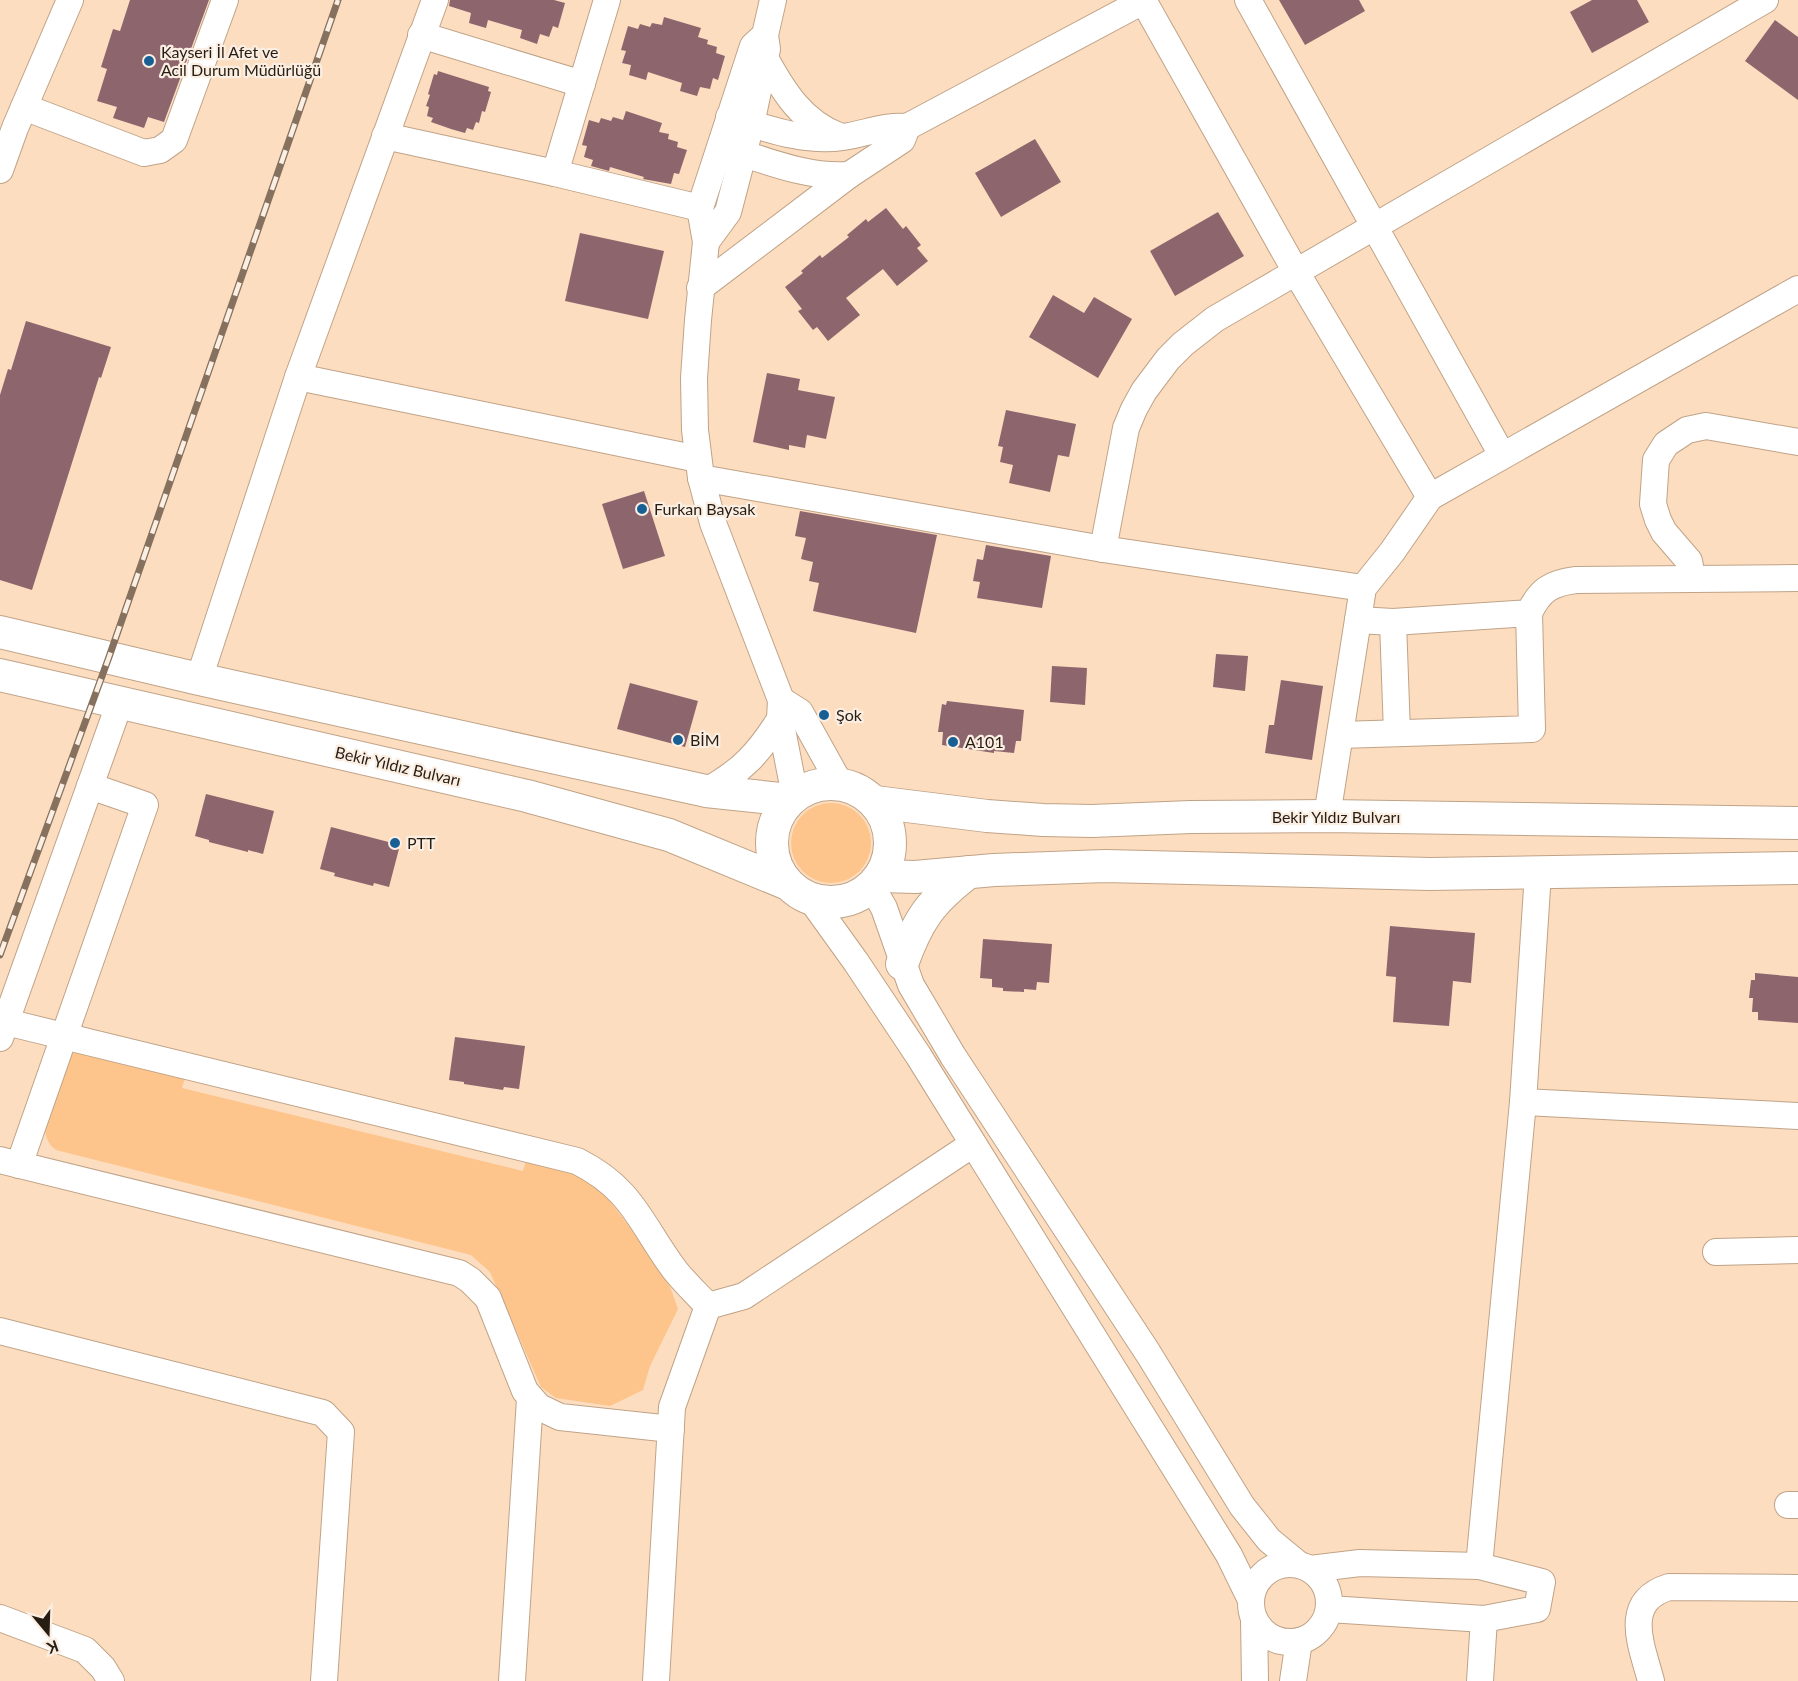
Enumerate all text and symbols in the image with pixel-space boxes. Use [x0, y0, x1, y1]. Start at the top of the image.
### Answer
place label: Kayseri İl Afet ve Acil Durum Müdürlüğü [161, 42, 321, 79]
marker: Kayseri İl Afet ve Acil Durum Müdürlüğü [142, 54, 156, 68]
place label: Furkan Baysak [654, 499, 756, 518]
marker: Furkan Baysak [635, 502, 649, 516]
place label: Şok [836, 705, 863, 724]
marker: Şok [817, 708, 831, 722]
place label: BİM [690, 730, 720, 749]
place label: A101 [965, 732, 1004, 751]
marker: BİM [671, 733, 685, 747]
marker: A101 [946, 735, 960, 749]
street label: Bekir Yıldız Bulvarı [333, 742, 463, 789]
street label: Bekir Yıldız Bulvarı [1272, 807, 1400, 826]
place label: PTT [407, 833, 436, 852]
marker: PTT [388, 836, 402, 850]
north arrow [18, 1603, 78, 1663]
text: K [44, 1637, 61, 1659]

